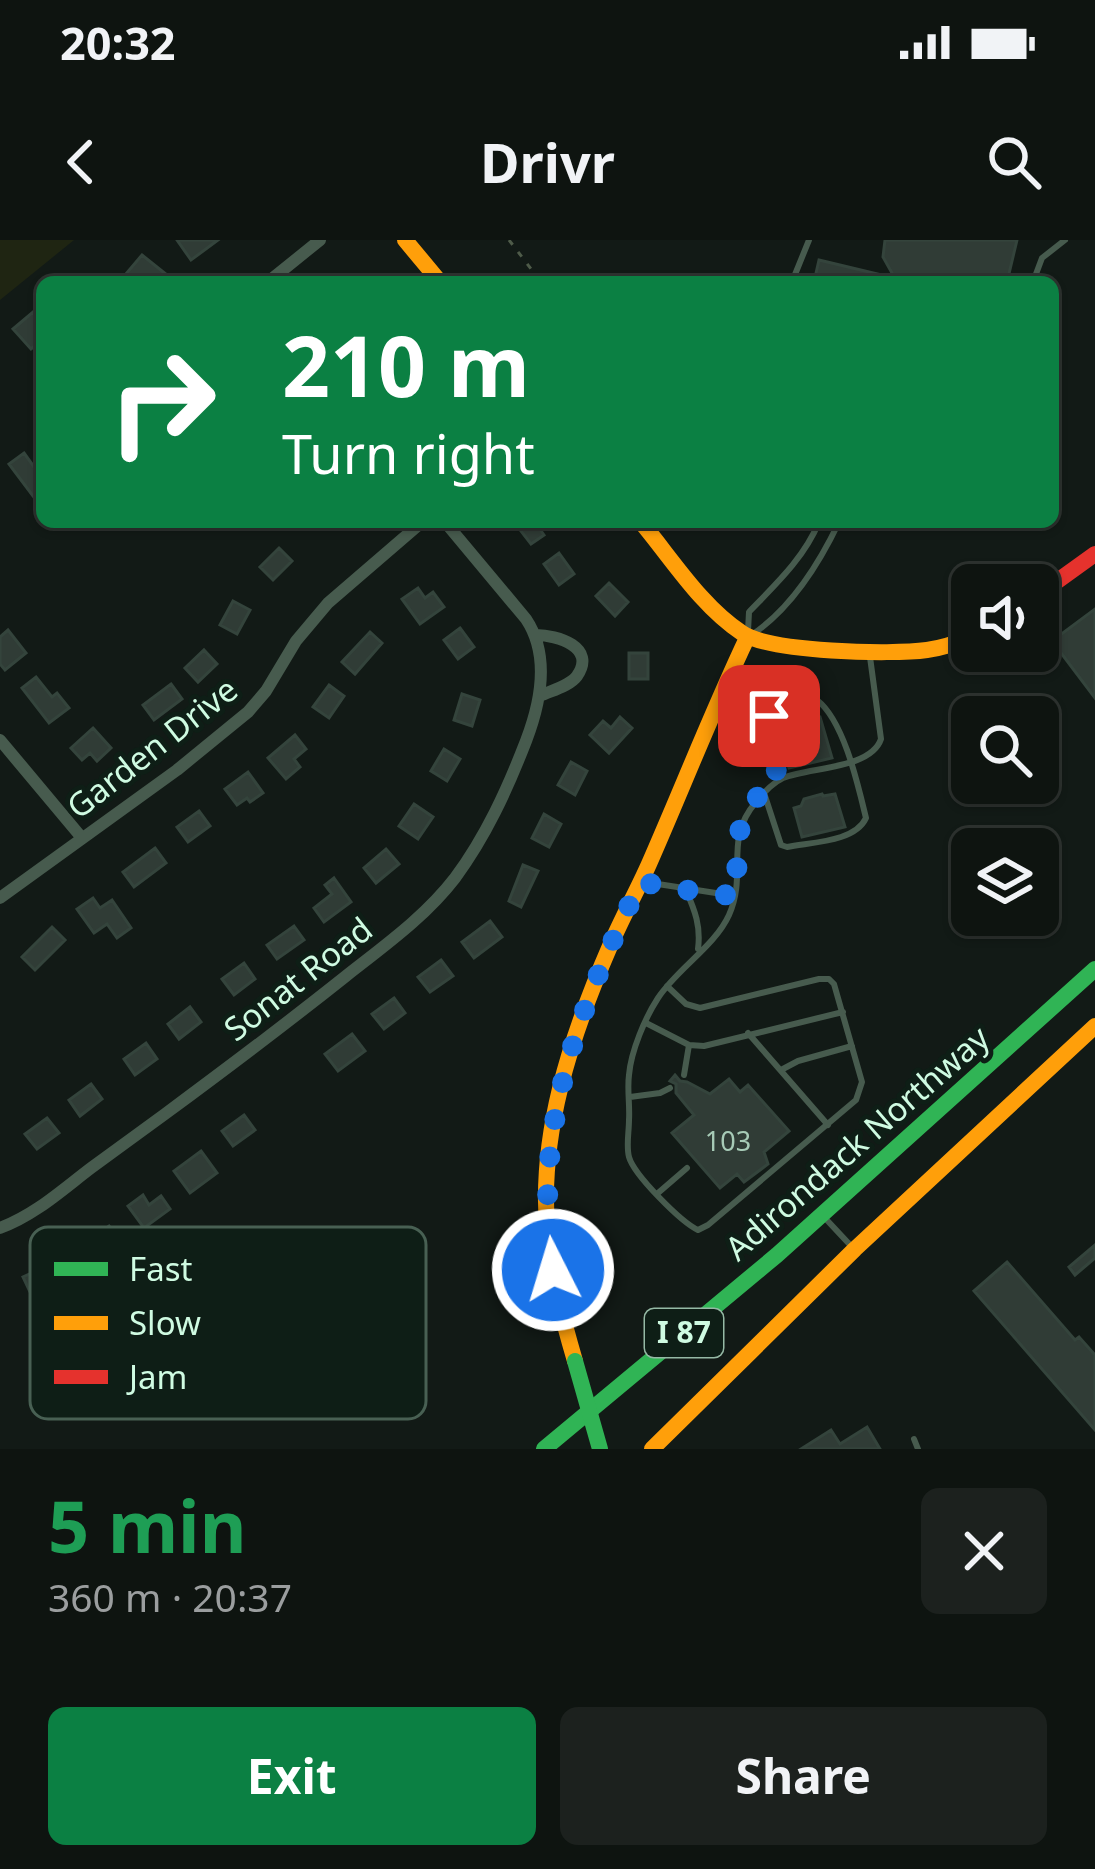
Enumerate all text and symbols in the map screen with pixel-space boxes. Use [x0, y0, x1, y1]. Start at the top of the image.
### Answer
text: 20:32 [60, 12, 176, 73]
text: Drivr [480, 125, 615, 199]
icon: back [48, 129, 114, 195]
icon: search [981, 129, 1047, 195]
text: 210 m [282, 307, 530, 422]
icon: right [84, 324, 240, 480]
text: Turn right [282, 416, 535, 490]
map controls [951, 564, 1059, 936]
button: sound [951, 564, 1059, 672]
pin [718, 665, 820, 767]
street label: Garden Drive [57, 667, 246, 828]
icon: arrive [736, 683, 802, 749]
button: search [951, 696, 1059, 804]
button: layers [951, 828, 1059, 936]
street label: Sonat Road [214, 906, 381, 1051]
street label: Adirondack Northway [715, 1015, 998, 1270]
house number: 103 [705, 1122, 751, 1159]
position arrow [490, 1207, 616, 1333]
legend [30, 1227, 426, 1419]
text: Fast [129, 1246, 192, 1291]
text: Slow [129, 1300, 201, 1345]
road number: I 87 [645, 1309, 723, 1357]
text: Jam [126, 1354, 187, 1399]
text: 5 min [48, 1476, 246, 1574]
button: close [921, 1488, 1047, 1614]
text: 360 m · 20:37 [48, 1570, 292, 1623]
button: Exit [48, 1707, 536, 1845]
button: Share [560, 1707, 1047, 1845]

